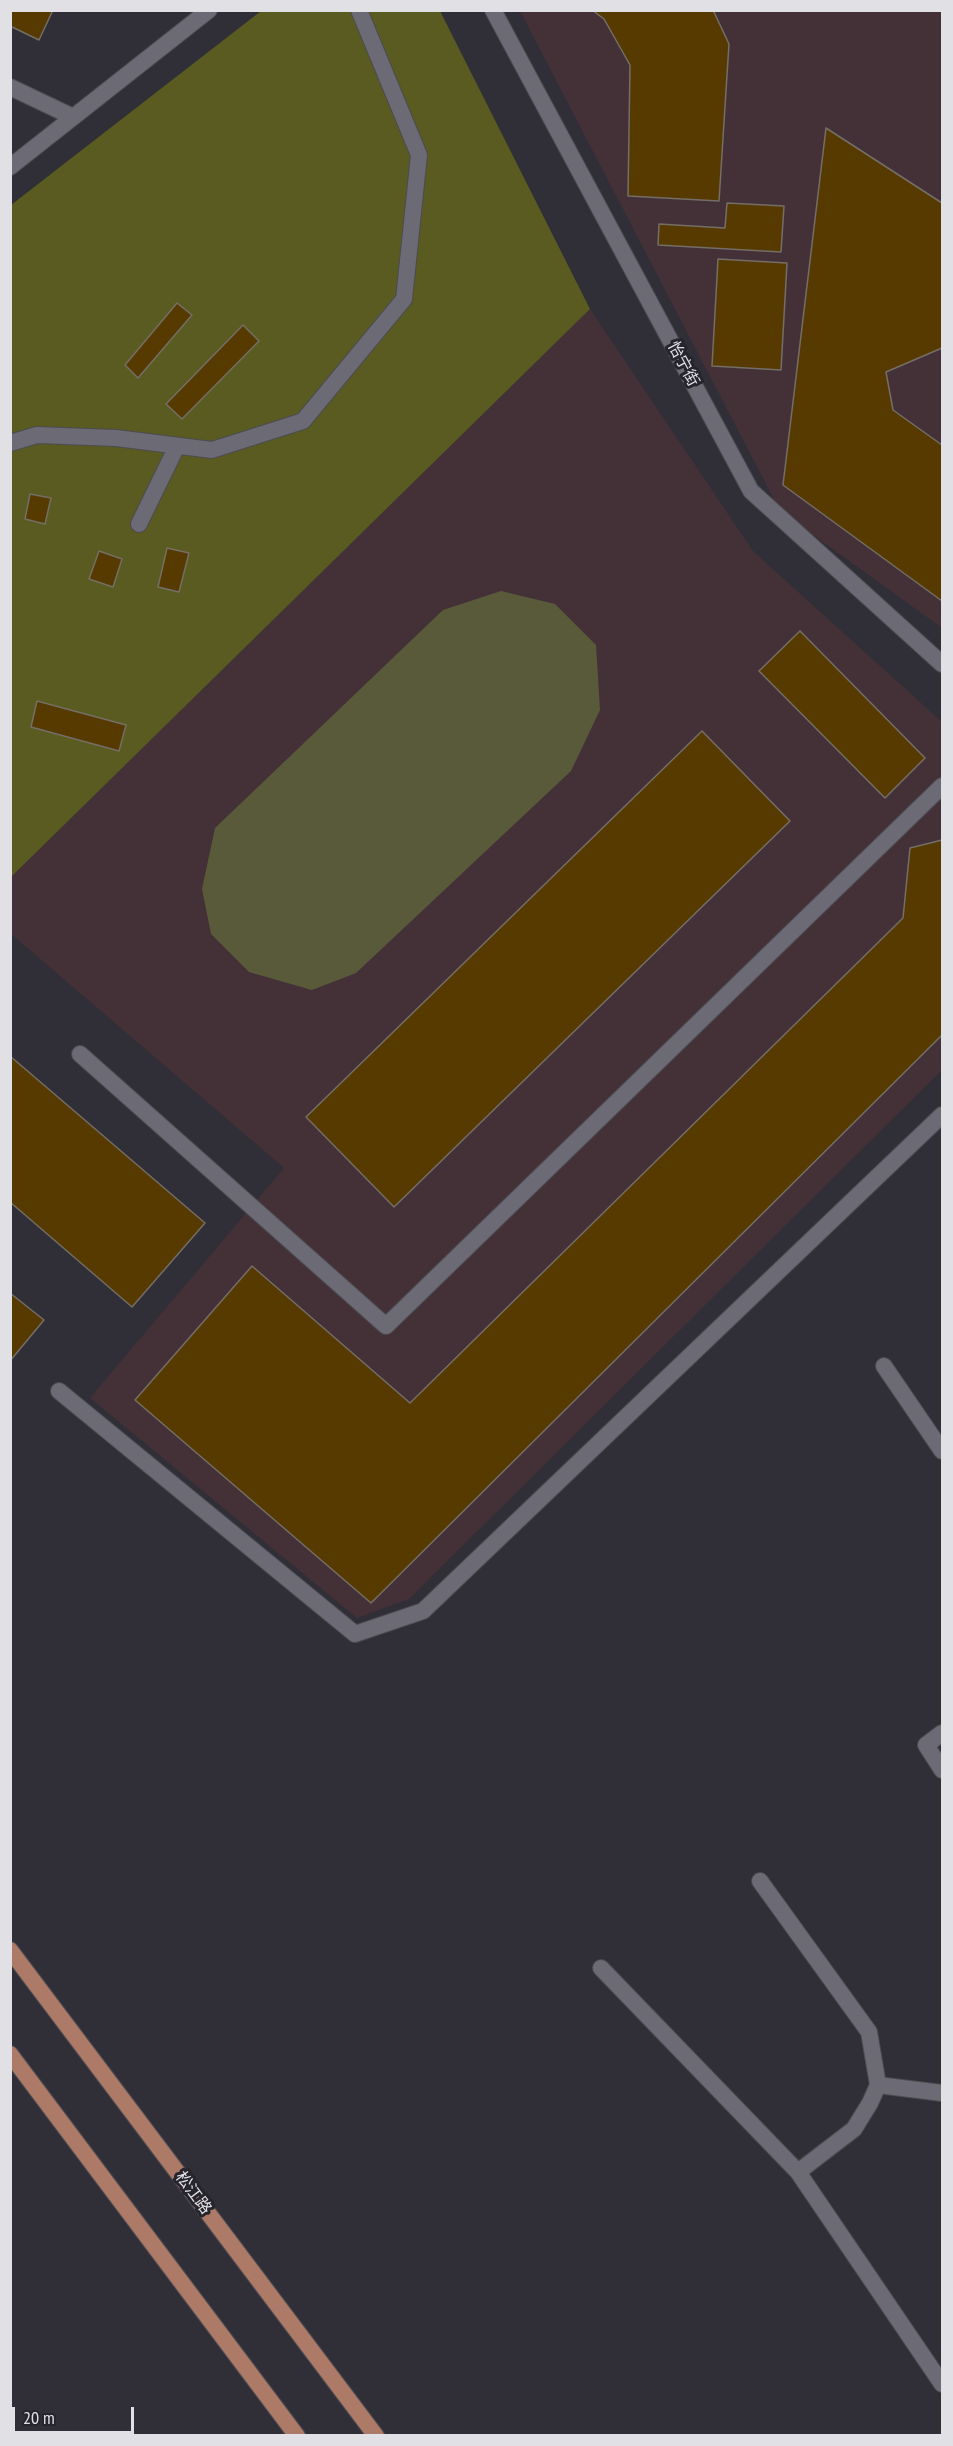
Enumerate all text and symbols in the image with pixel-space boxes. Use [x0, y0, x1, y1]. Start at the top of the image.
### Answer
street label: 怡宁街 [663, 338, 703, 390]
street label: 松江路 [171, 2168, 215, 2218]
scale bar [15, 2395, 136, 2433]
text: 20 m [23, 2406, 55, 2429]

